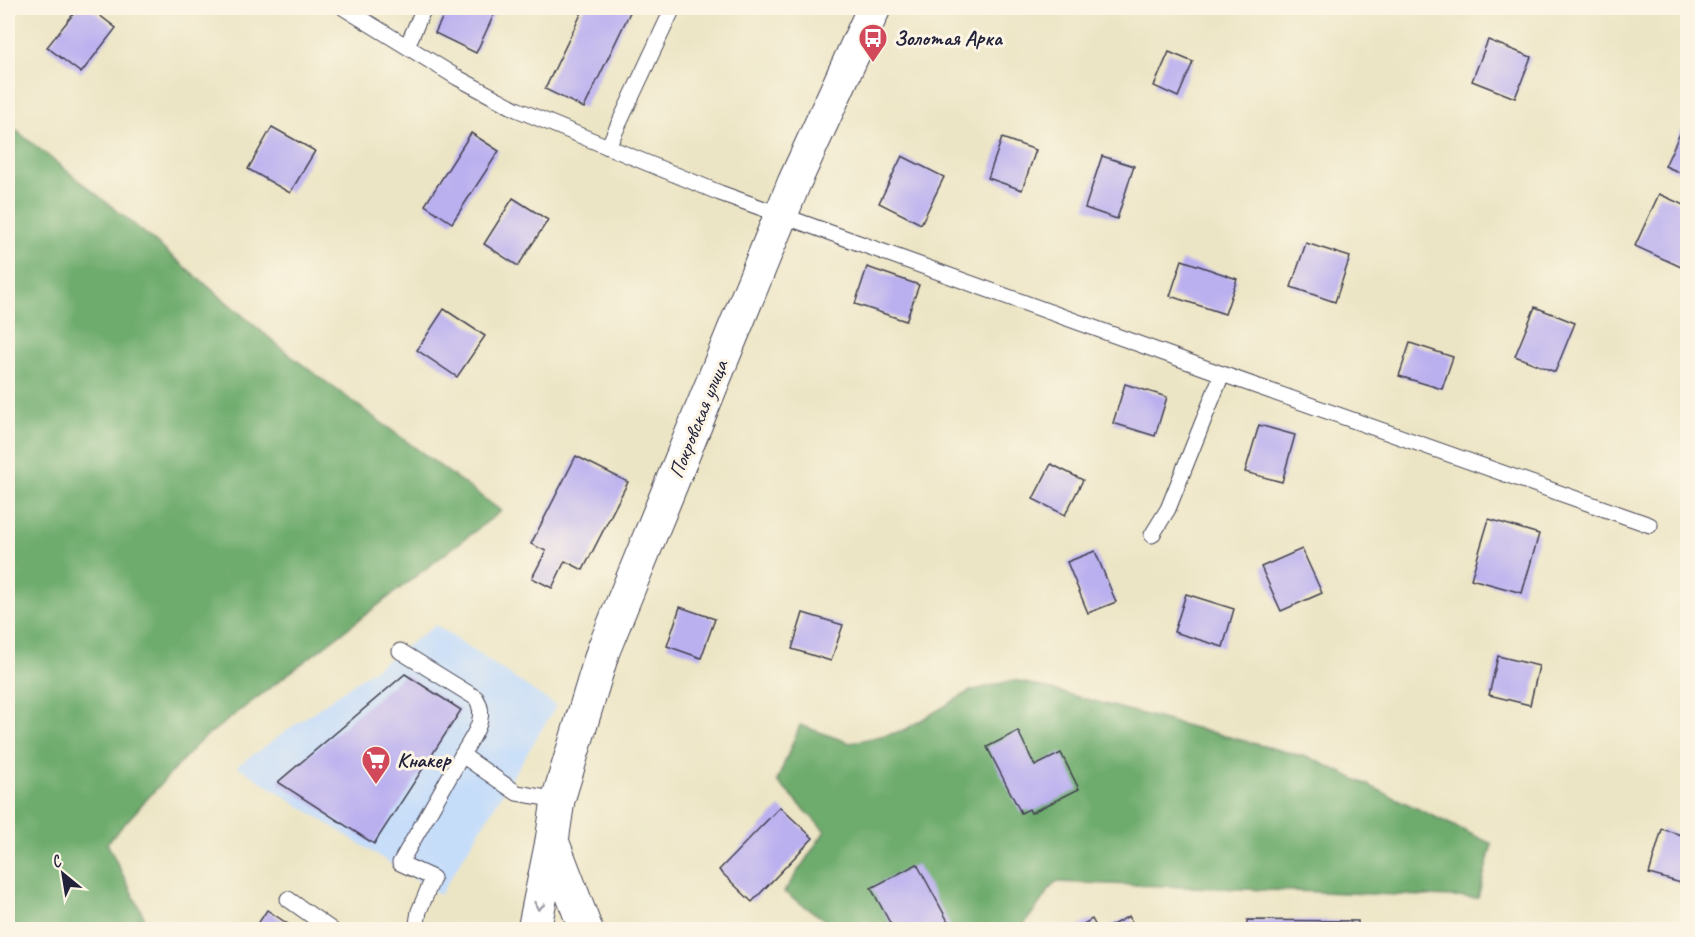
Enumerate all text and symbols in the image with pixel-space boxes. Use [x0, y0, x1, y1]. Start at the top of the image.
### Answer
bus stop icon: Золотая Арка [857, 22, 889, 64]
place label: Золотая Арка [894, 25, 1004, 51]
street label: Покровская улица [663, 355, 734, 482]
supermarket icon: Кнакер [360, 744, 392, 786]
place label: Кнакер [397, 747, 452, 773]
north arrow [33, 844, 93, 904]
text: С [48, 850, 66, 873]
one-way arrow [533, 900, 546, 910]

